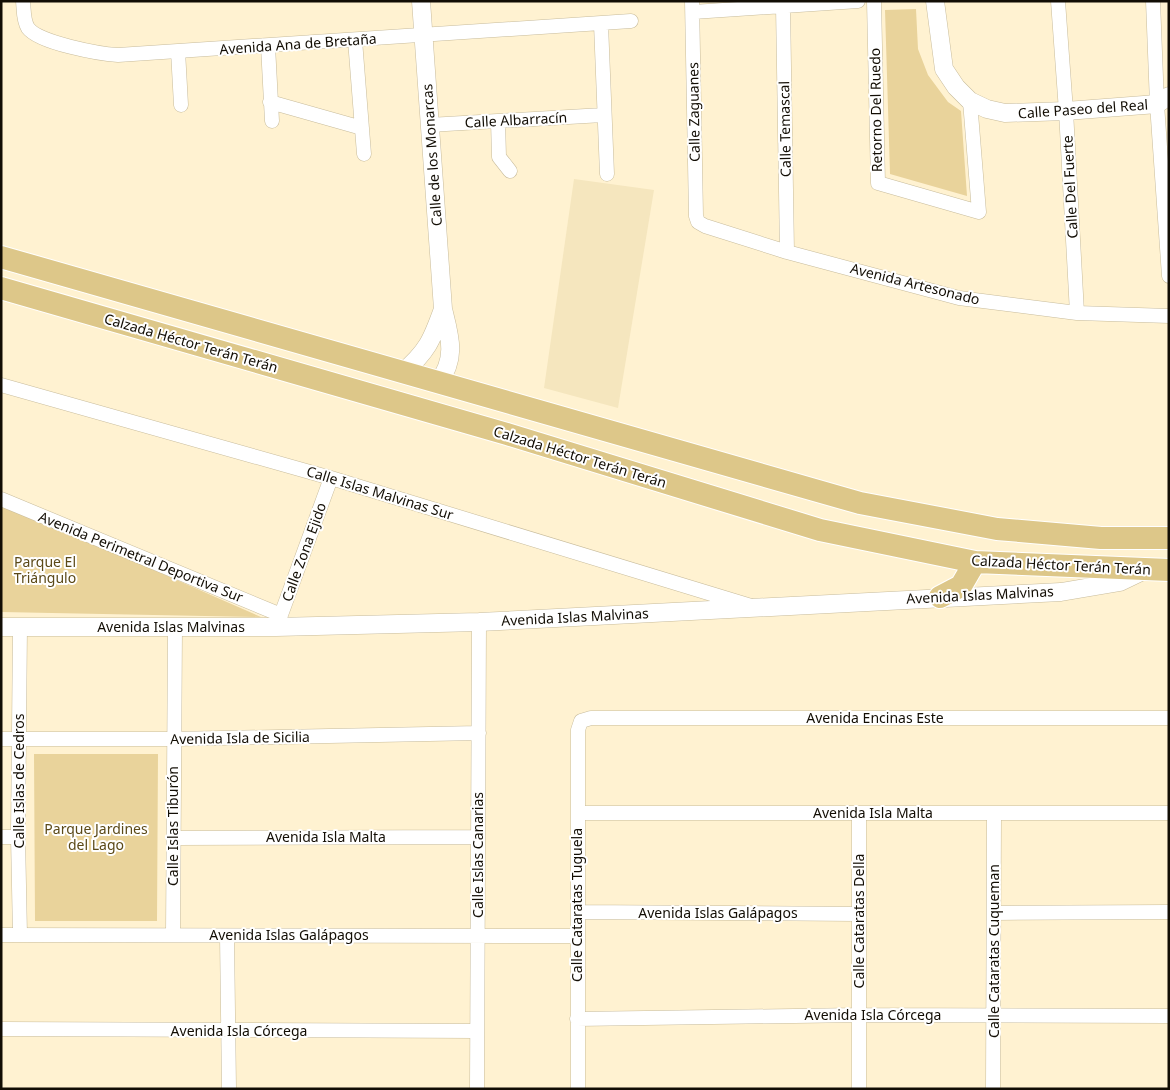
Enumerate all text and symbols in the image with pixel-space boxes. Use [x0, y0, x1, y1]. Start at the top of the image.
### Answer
street label: Avenida Ana de Bretaña [219, 29, 377, 58]
street label: Retorno Del Ruedo [865, 48, 886, 172]
street label: Calle Zaguanes [683, 62, 704, 162]
street label: Calle Temascal [774, 81, 795, 177]
street label: Calle de los Monarcas [417, 83, 446, 227]
street label: Calle Paseo del Real [1017, 94, 1149, 123]
street label: Calle Albarracín [464, 107, 568, 132]
street label: Calle Del Fuerte [1057, 135, 1082, 239]
street label: Avenida Artesonado [848, 258, 982, 309]
street label: Calzada Héctor Terán Terán [102, 309, 280, 376]
street label: Calzada Héctor Terán Terán [491, 421, 669, 492]
street label: Calle Islas Malvinas Sur [304, 461, 456, 524]
street label: Calle Zona Ejido [277, 500, 330, 604]
street label: Avenida Perimetral Deportiva Sur [36, 507, 247, 606]
street label: Calzada Héctor Terán Terán [971, 550, 1151, 579]
park label: Parque El Triángulo [14, 552, 76, 587]
street label: Avenida Islas Malvinas [906, 581, 1055, 608]
street label: Avenida Islas Malvinas [501, 603, 650, 630]
street label: Avenida Islas Malvinas [97, 617, 245, 636]
street label: Avenida Encinas Este [806, 708, 944, 727]
street label: Calle Islas de Cedros [9, 713, 28, 848]
street label: Avenida Isla de Sicilia [170, 727, 310, 748]
street label: Calle Islas Tiburón [163, 766, 182, 886]
street label: Calle Islas Canarias [468, 792, 487, 918]
street label: Avenida Isla Malta [813, 803, 933, 822]
park label: Parque Jardines del Lago [44, 819, 148, 854]
street label: Avenida Isla Malta [266, 827, 386, 846]
street label: Calle Cataratas Tuguela [567, 828, 586, 982]
street label: Calle Cataratas Della [849, 854, 868, 988]
street label: Calle Cataratas Cuqueman [984, 864, 1003, 1038]
street label: Avenida Islas Galápagos [638, 903, 798, 922]
street label: Avenida Islas Galápagos [209, 925, 369, 944]
street label: Avenida Isla Córcega [805, 1005, 941, 1024]
street label: Avenida Isla Córcega [171, 1021, 307, 1040]

